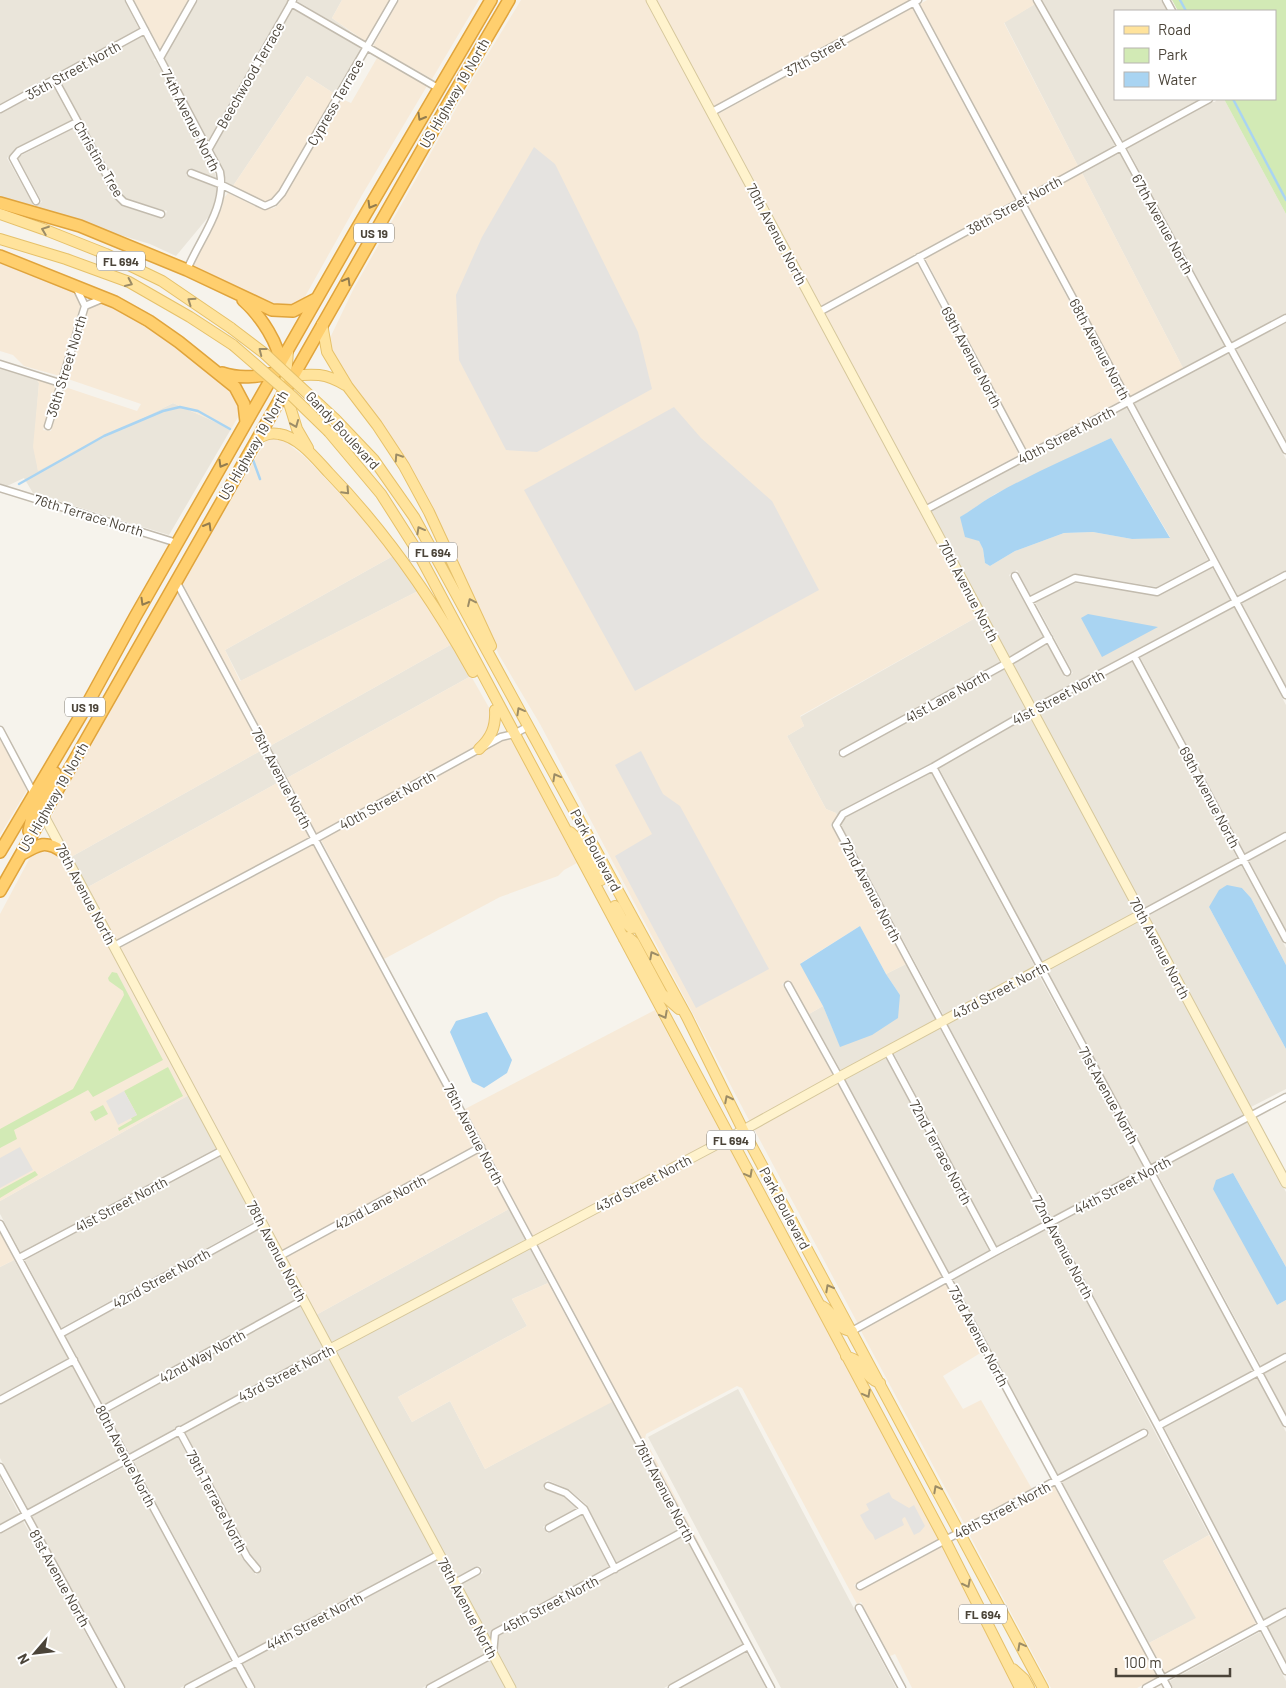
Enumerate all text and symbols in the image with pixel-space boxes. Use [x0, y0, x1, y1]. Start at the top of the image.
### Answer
legend [1114, 10, 1276, 100]
street label: Beechwood Terrace [213, 19, 287, 131]
text: Road [1158, 20, 1191, 38]
street label: 37th Street [781, 32, 849, 80]
street label: US Highway 19 North [416, 35, 492, 151]
street label: 35th Street North [23, 37, 123, 103]
text: Park [1158, 45, 1188, 63]
street label: Cypress Terrace [303, 55, 367, 149]
street label: 74th Avenue North [158, 66, 224, 174]
text: Water [1158, 70, 1197, 88]
one-way arrow [418, 112, 428, 121]
street label: Christine Tree [70, 118, 128, 200]
street label: 67th Avenue North [1129, 171, 1197, 277]
street label: 38th Street North [964, 172, 1064, 238]
street label: 70th Avenue North [743, 180, 811, 288]
one-way arrow [367, 200, 377, 209]
road number: US 19 [354, 224, 394, 242]
one-way arrow [41, 226, 50, 236]
road number: FL 694 [97, 252, 145, 270]
one-way arrow [124, 276, 133, 287]
one-way arrow [340, 278, 350, 287]
street label: 68th Avenue North [1066, 295, 1134, 403]
one-way arrow [187, 298, 197, 307]
street label: 69th Avenue North [938, 303, 1006, 411]
street label: 36th Street North [42, 313, 90, 419]
one-way arrow [259, 349, 268, 357]
street label: US Highway 19 North [215, 387, 291, 503]
street label: Gandy Boulevard [302, 387, 384, 473]
street label: 40th Street North [1015, 402, 1117, 468]
one-way arrow [289, 419, 300, 428]
one-way arrow [395, 453, 405, 462]
one-way arrow [219, 459, 229, 468]
one-way arrow [340, 485, 349, 494]
street label: 76th Terrace North [32, 490, 146, 540]
one-way arrow [201, 522, 211, 531]
one-way arrow [417, 526, 427, 535]
street label: 70th Avenue North [935, 537, 1003, 645]
road number: FL 694 [409, 542, 457, 562]
one-way arrow [140, 596, 150, 605]
one-way arrow [467, 598, 478, 607]
street label: 41st Lane North [902, 666, 992, 726]
street label: 41st Street North [1009, 666, 1107, 728]
road number: US 19 [65, 698, 105, 716]
one-way arrow [517, 707, 527, 716]
street label: 76th Avenue North [248, 725, 316, 831]
street label: US Highway 19 North [15, 739, 91, 855]
street label: 69th Avenue North [1176, 743, 1244, 851]
street label: 40th Street North [336, 767, 438, 833]
one-way arrow [552, 773, 562, 782]
street label: Park Boulevard [567, 806, 625, 894]
street label: 72nd Avenue North [837, 836, 905, 944]
street label: 78th Avenue North [52, 841, 120, 947]
street label: 70th Avenue North [1126, 894, 1194, 1002]
one-way arrow [649, 951, 659, 960]
street label: 43rd Street North [949, 958, 1051, 1022]
one-way arrow [658, 1010, 668, 1019]
street label: 71st Avenue North [1075, 1043, 1143, 1147]
street label: 76th Avenue North [440, 1081, 508, 1187]
one-way arrow [724, 1095, 734, 1104]
street label: 72nd Terrace North [906, 1097, 976, 1207]
road number: FL 694 [707, 1130, 755, 1150]
street label: 43rd Street North [592, 1151, 694, 1215]
street label: 44th Street North [1071, 1152, 1173, 1218]
street label: Park Boulevard [756, 1164, 814, 1252]
one-way arrow [743, 1168, 753, 1177]
street label: 42nd Lane North [331, 1171, 429, 1233]
street label: 41st Street North [72, 1173, 170, 1235]
street label: 72nd Avenue North [1029, 1193, 1097, 1301]
street label: 78th Avenue North [243, 1198, 311, 1304]
street label: 42nd Street North [109, 1244, 213, 1312]
street label: 73rd Avenue North [945, 1283, 1013, 1389]
one-way arrow [825, 1285, 835, 1294]
street label: 42nd Way North [156, 1325, 248, 1387]
street label: 43rd Street North [235, 1341, 337, 1405]
one-way arrow [861, 1389, 871, 1398]
street label: 80th Avenue North [92, 1402, 160, 1510]
street label: 76th Avenue North [631, 1438, 699, 1544]
street label: 79th Terrace North [183, 1447, 251, 1555]
street label: 46th Street North [951, 1478, 1053, 1542]
one-way arrow [934, 1485, 944, 1494]
street label: 81st Avenue North [26, 1526, 94, 1630]
street label: 78th Avenue North [434, 1555, 502, 1661]
street label: 45th Street North [499, 1572, 601, 1636]
one-way arrow [961, 1578, 971, 1587]
street label: 44th Street North [263, 1588, 365, 1654]
road number: FL 694 [959, 1605, 1007, 1624]
north arrow [10, 1628, 60, 1678]
one-way arrow [1017, 1643, 1027, 1652]
scale bar [1116, 1646, 1230, 1678]
text: N [13, 1651, 33, 1667]
text: 100 m [1124, 1653, 1162, 1671]

